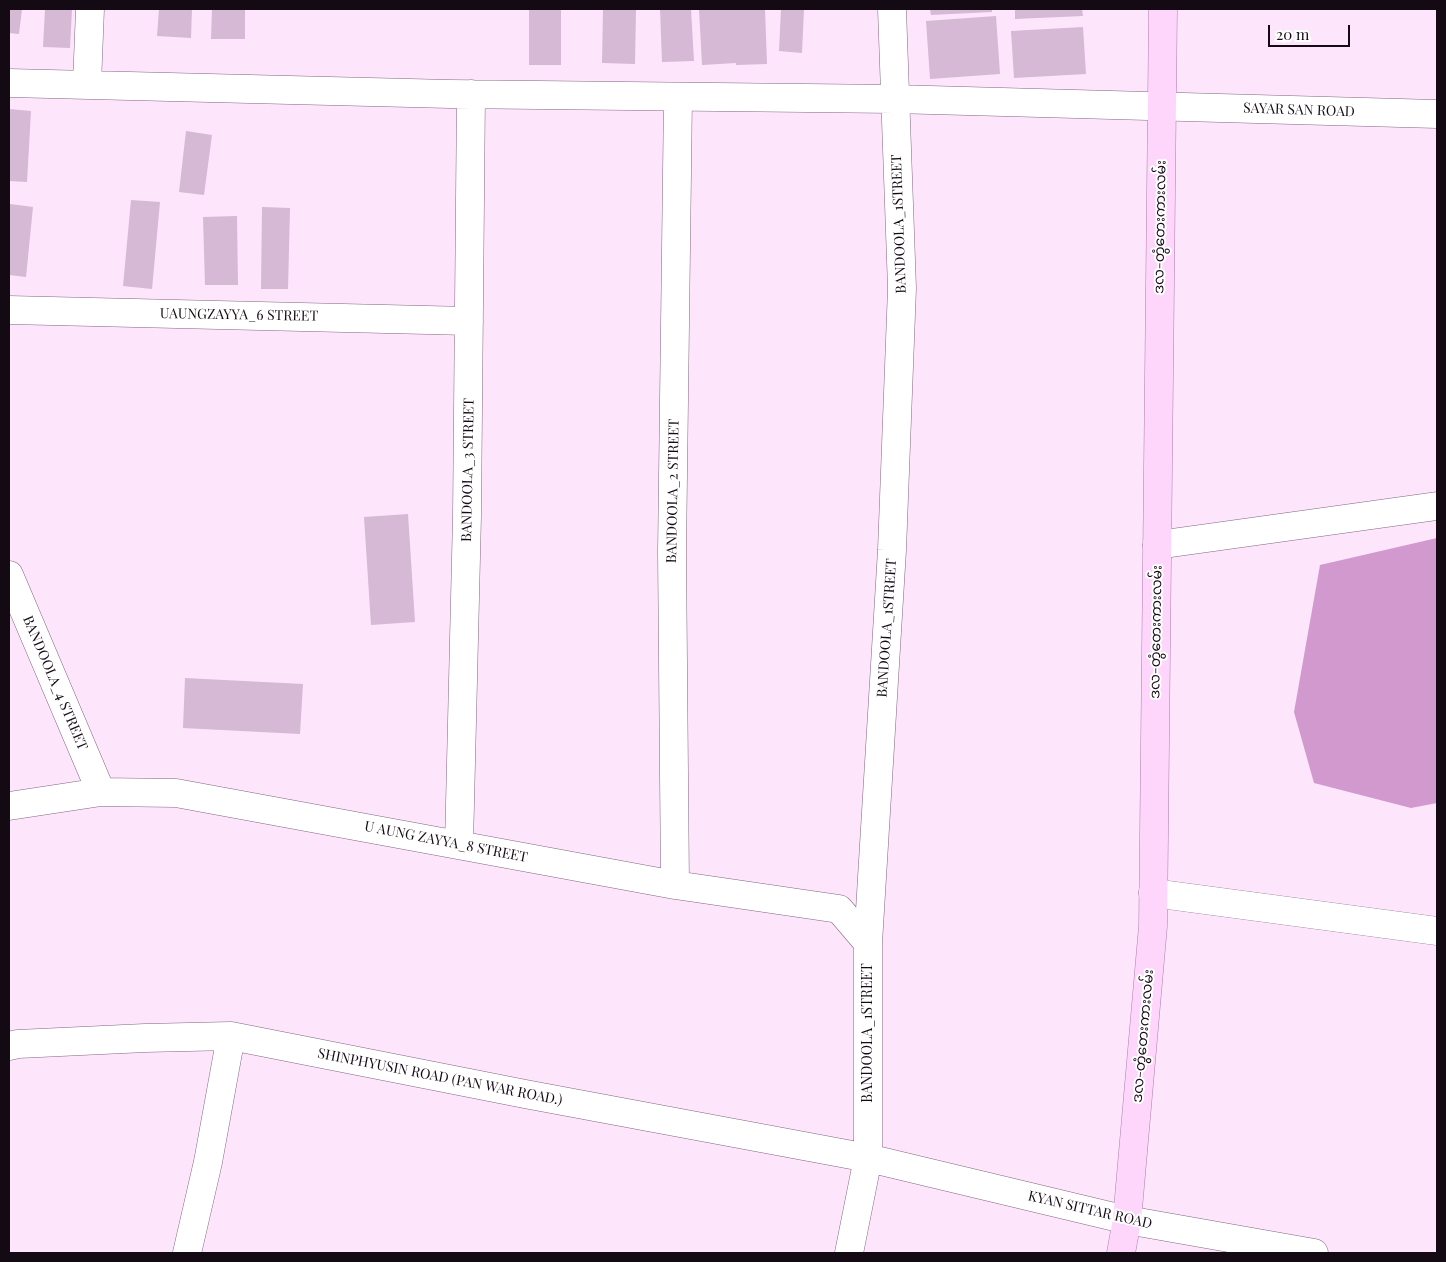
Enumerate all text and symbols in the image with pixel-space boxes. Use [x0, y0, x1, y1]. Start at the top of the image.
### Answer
scale bar [1271, 15, 1354, 47]
text: 20 m [1276, 24, 1309, 44]
street label: SAYAR SAN ROAD [1243, 100, 1355, 120]
street label: BANDOOLA_1STREET [888, 154, 910, 294]
street label: ဒလ-တွံတေးကားလမ်း [1150, 160, 1170, 294]
street label: UAUNGZAYYA_6 STREET [160, 305, 318, 325]
street label: BANDOOLA_3 STREET [458, 398, 478, 542]
street label: BANDOOLA_2 STREET [663, 419, 683, 563]
street label: BANDOOLA_1STREET [874, 558, 900, 698]
street label: ဒလ-တွံတေးကားလမ်း [1146, 565, 1166, 699]
street label: BANDOOLA_4 STREET [19, 613, 91, 753]
street label: U AUNG ZAYYA_8 STREET [363, 818, 529, 866]
street label: BANDOOLA_1STREET [860, 963, 876, 1103]
street label: ဒလ-တွံတေးကားလမ်း [1129, 969, 1157, 1103]
street label: SHINPHYUSIN ROAD (PAN WAR ROAD.) [316, 1045, 564, 1109]
street label: KYAN SITTAR ROAD [1026, 1188, 1154, 1232]

